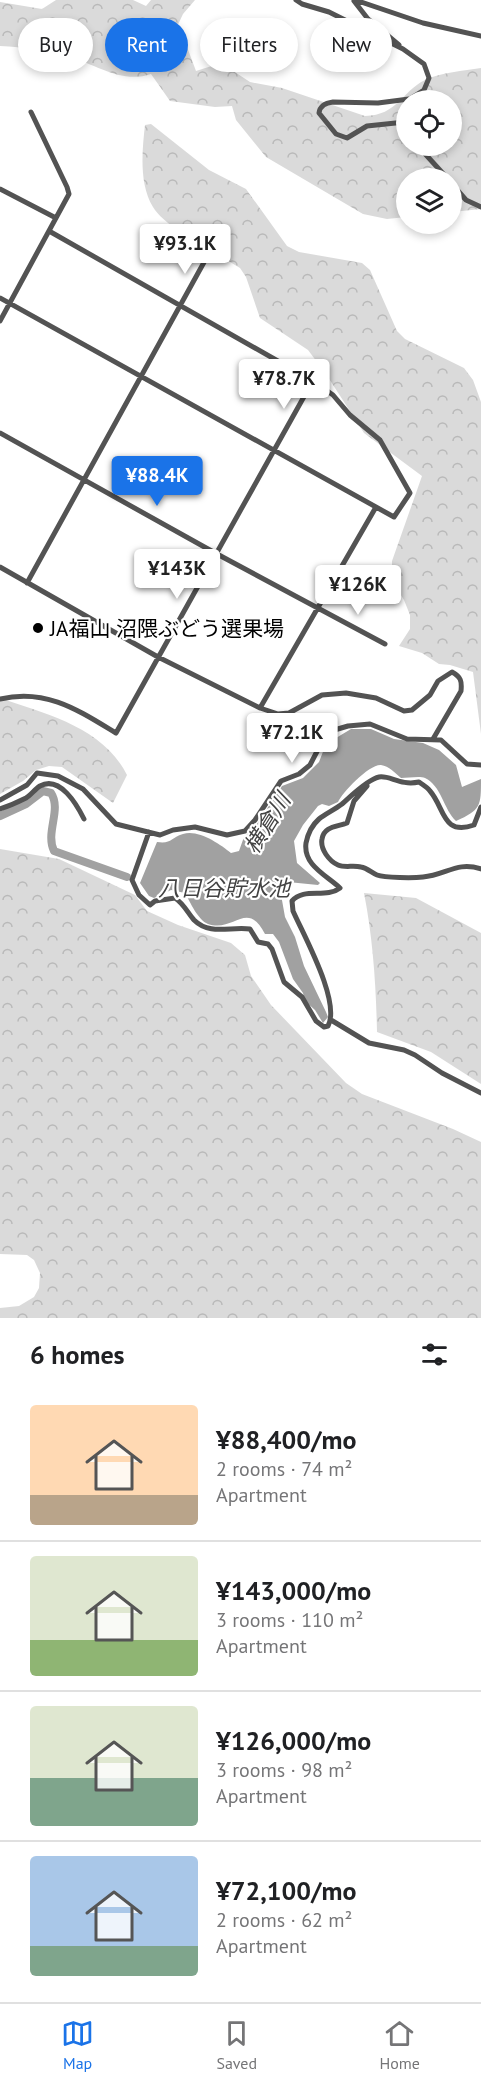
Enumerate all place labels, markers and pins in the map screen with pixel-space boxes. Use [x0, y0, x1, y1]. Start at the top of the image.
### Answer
pin: ¥93.1K [136, 224, 234, 275]
pin: ¥78.7K [235, 359, 333, 410]
pin: ¥88.4K [108, 456, 206, 507]
pin: ¥143K [135, 549, 219, 600]
pin: ¥126K [316, 565, 400, 616]
place label: JA福山 沼隈ぶどう選果場 [49, 615, 284, 642]
marker: JA福山 沼隈ぶどう選果場 [31, 621, 45, 635]
pin: ¥72.1K [243, 713, 341, 764]

